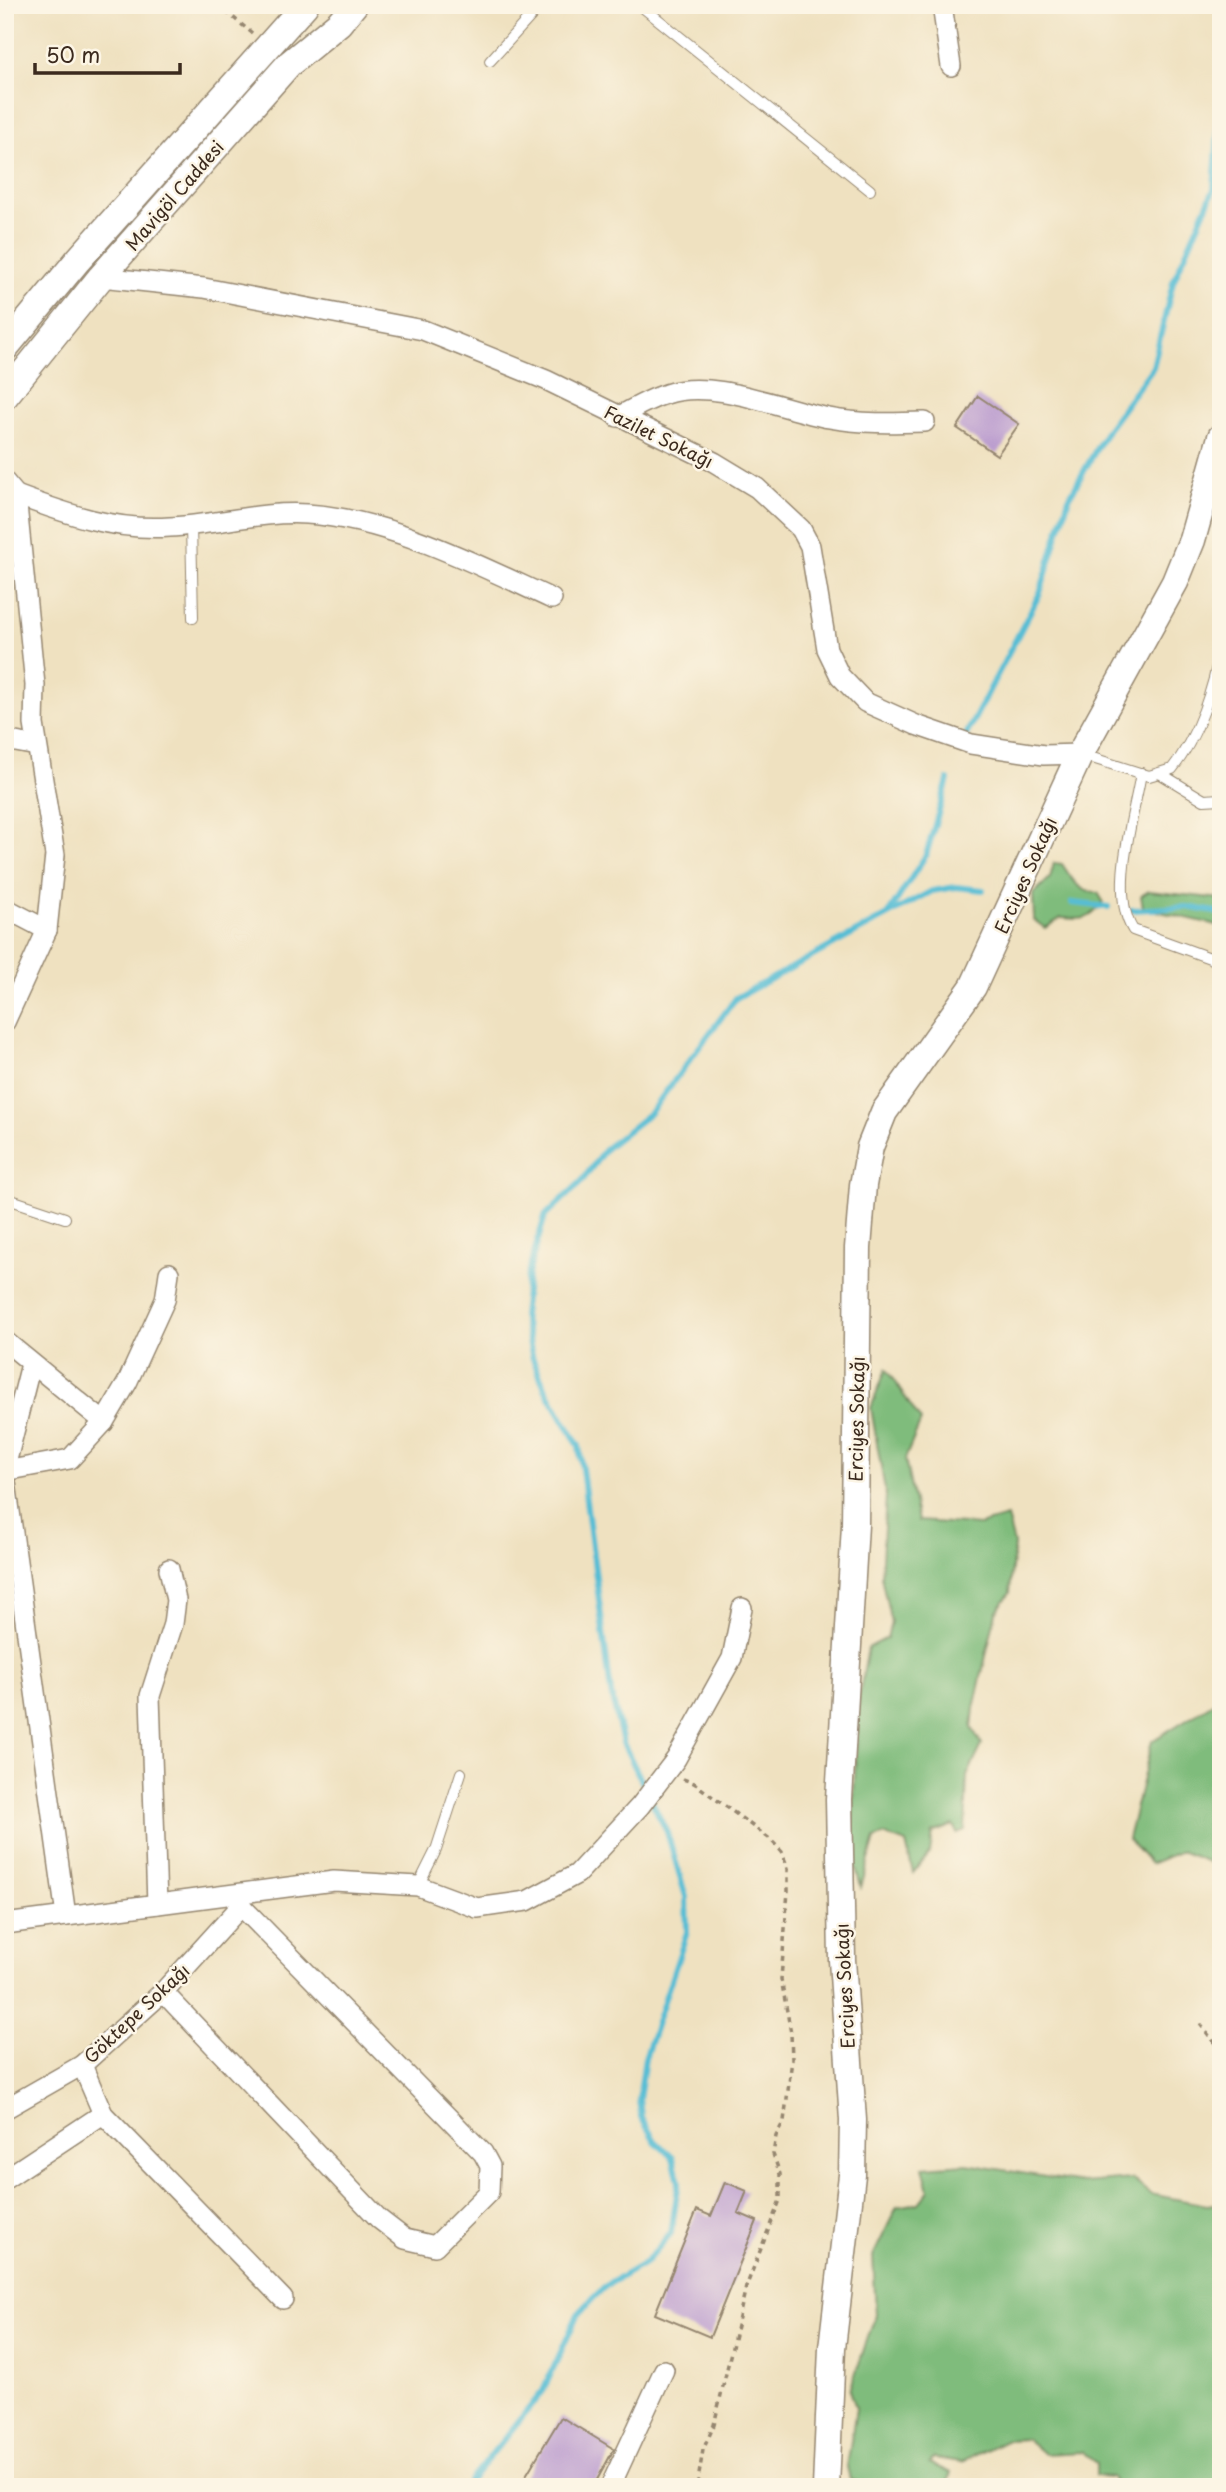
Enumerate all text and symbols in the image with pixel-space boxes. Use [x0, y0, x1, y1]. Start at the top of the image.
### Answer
scale bar [35, 32, 180, 76]
text: 50 m [46, 38, 100, 70]
street label: Mavigöl Caddesi [118, 134, 230, 256]
street label: Fazilet Sokağı [600, 398, 718, 474]
street label: Erciyes Sokağı [987, 812, 1063, 938]
street label: Erciyes Sokağı [841, 1356, 871, 1482]
street label: Erciyes Sokağı [827, 1923, 861, 2049]
street label: Göktepe Sokağı [77, 1957, 195, 2069]

